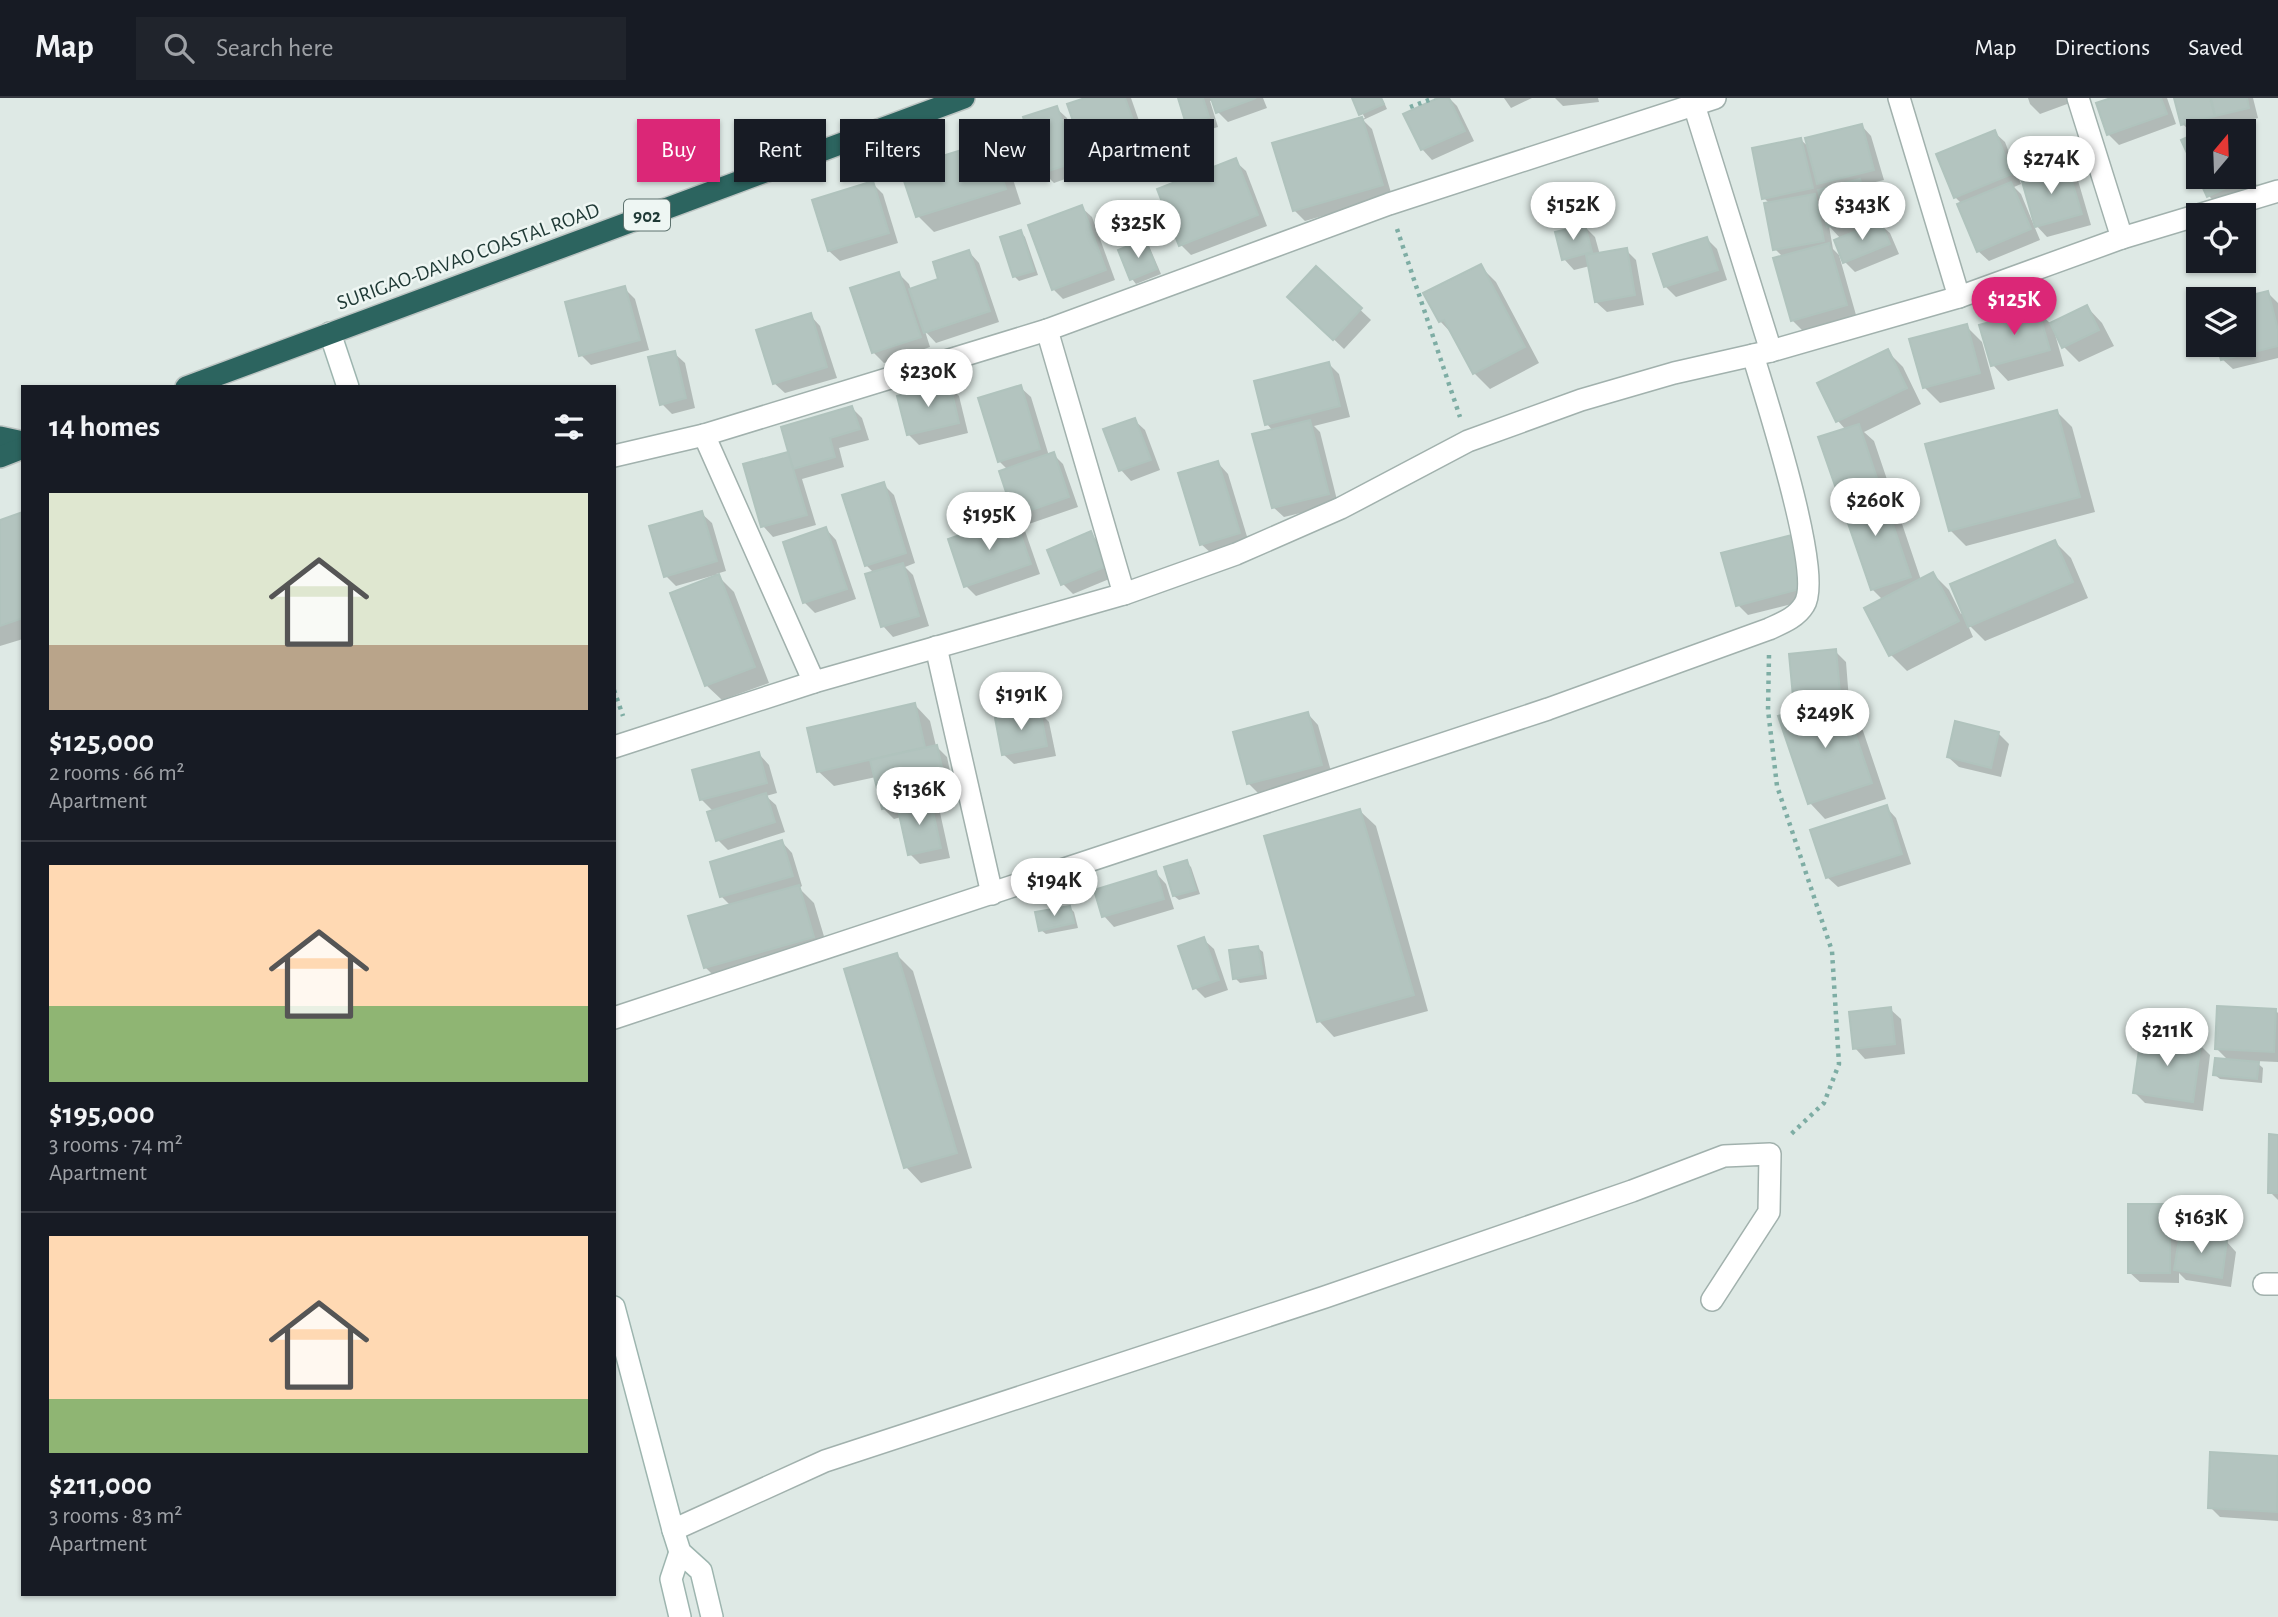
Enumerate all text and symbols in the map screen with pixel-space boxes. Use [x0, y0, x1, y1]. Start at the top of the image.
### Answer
search box [136, 17, 626, 80]
icon: search [160, 29, 198, 67]
text: Map [35, 31, 94, 64]
text: Search here [216, 35, 334, 61]
text: Map [1974, 36, 2016, 60]
text: Directions [2054, 36, 2150, 60]
text: Saved [2188, 36, 2243, 60]
chip: Buy [637, 119, 720, 182]
chip: Rent [734, 119, 826, 182]
chip: Filters [840, 119, 945, 182]
chip: New [959, 119, 1050, 182]
chip: Apartment [1064, 119, 1214, 182]
north arrow [2186, 119, 2256, 189]
map controls [2186, 119, 2256, 357]
pin: $274K [2002, 136, 2100, 196]
text: $274K [2023, 147, 2079, 170]
pin: $152K [1524, 183, 1622, 242]
pin: $343K [1813, 183, 1911, 242]
text: $152K [1547, 193, 1599, 216]
text: $343K [1834, 193, 1890, 216]
street label: SURIGAO-DAVAO COASTAL ROAD [334, 199, 602, 314]
road number: 902 [624, 200, 670, 230]
pin: $325K [1089, 200, 1187, 260]
button: locate [2186, 203, 2256, 273]
text: $325K [1111, 211, 1165, 234]
pin: $125K [1965, 278, 2063, 337]
button: layers [2186, 287, 2256, 357]
text: $125K [1988, 288, 2040, 311]
pin: $230K [879, 350, 977, 409]
text: $230K [900, 360, 956, 383]
icon: filters [550, 408, 588, 446]
text: 14 homes [49, 412, 160, 442]
pin: $260K [1826, 478, 1924, 538]
text: $260K [1846, 489, 1904, 512]
pin: $195K [940, 492, 1038, 552]
text: $195K [962, 503, 1016, 526]
icon: home [256, 539, 382, 665]
pin: $191K [972, 672, 1070, 732]
text: $191K [995, 683, 1047, 706]
pin: $249K [1776, 690, 1874, 750]
text: $249K [1796, 701, 1854, 724]
text: $125,000 [49, 727, 154, 757]
text: 2 rooms · 66 m² [49, 762, 185, 785]
pin: $136K [870, 768, 968, 827]
text: $136K [892, 778, 946, 801]
text: Apartment [49, 790, 147, 813]
pin: $194K [1005, 858, 1103, 918]
text: $194K [1027, 869, 1081, 892]
icon: home [256, 911, 382, 1037]
pin: $211K [2118, 1009, 2216, 1068]
text: $211K [2141, 1019, 2193, 1042]
text: $195,000 [49, 1099, 155, 1129]
text: 3 rooms · 74 m² [49, 1134, 183, 1157]
text: Apartment [49, 1162, 147, 1185]
pin: $163K [2152, 1196, 2250, 1255]
text: $163K [2174, 1206, 2228, 1229]
icon: home [256, 1282, 382, 1408]
text: $211,000 [49, 1470, 152, 1500]
text: 3 rooms · 83 m² [49, 1505, 182, 1528]
text: Apartment [49, 1533, 147, 1556]

